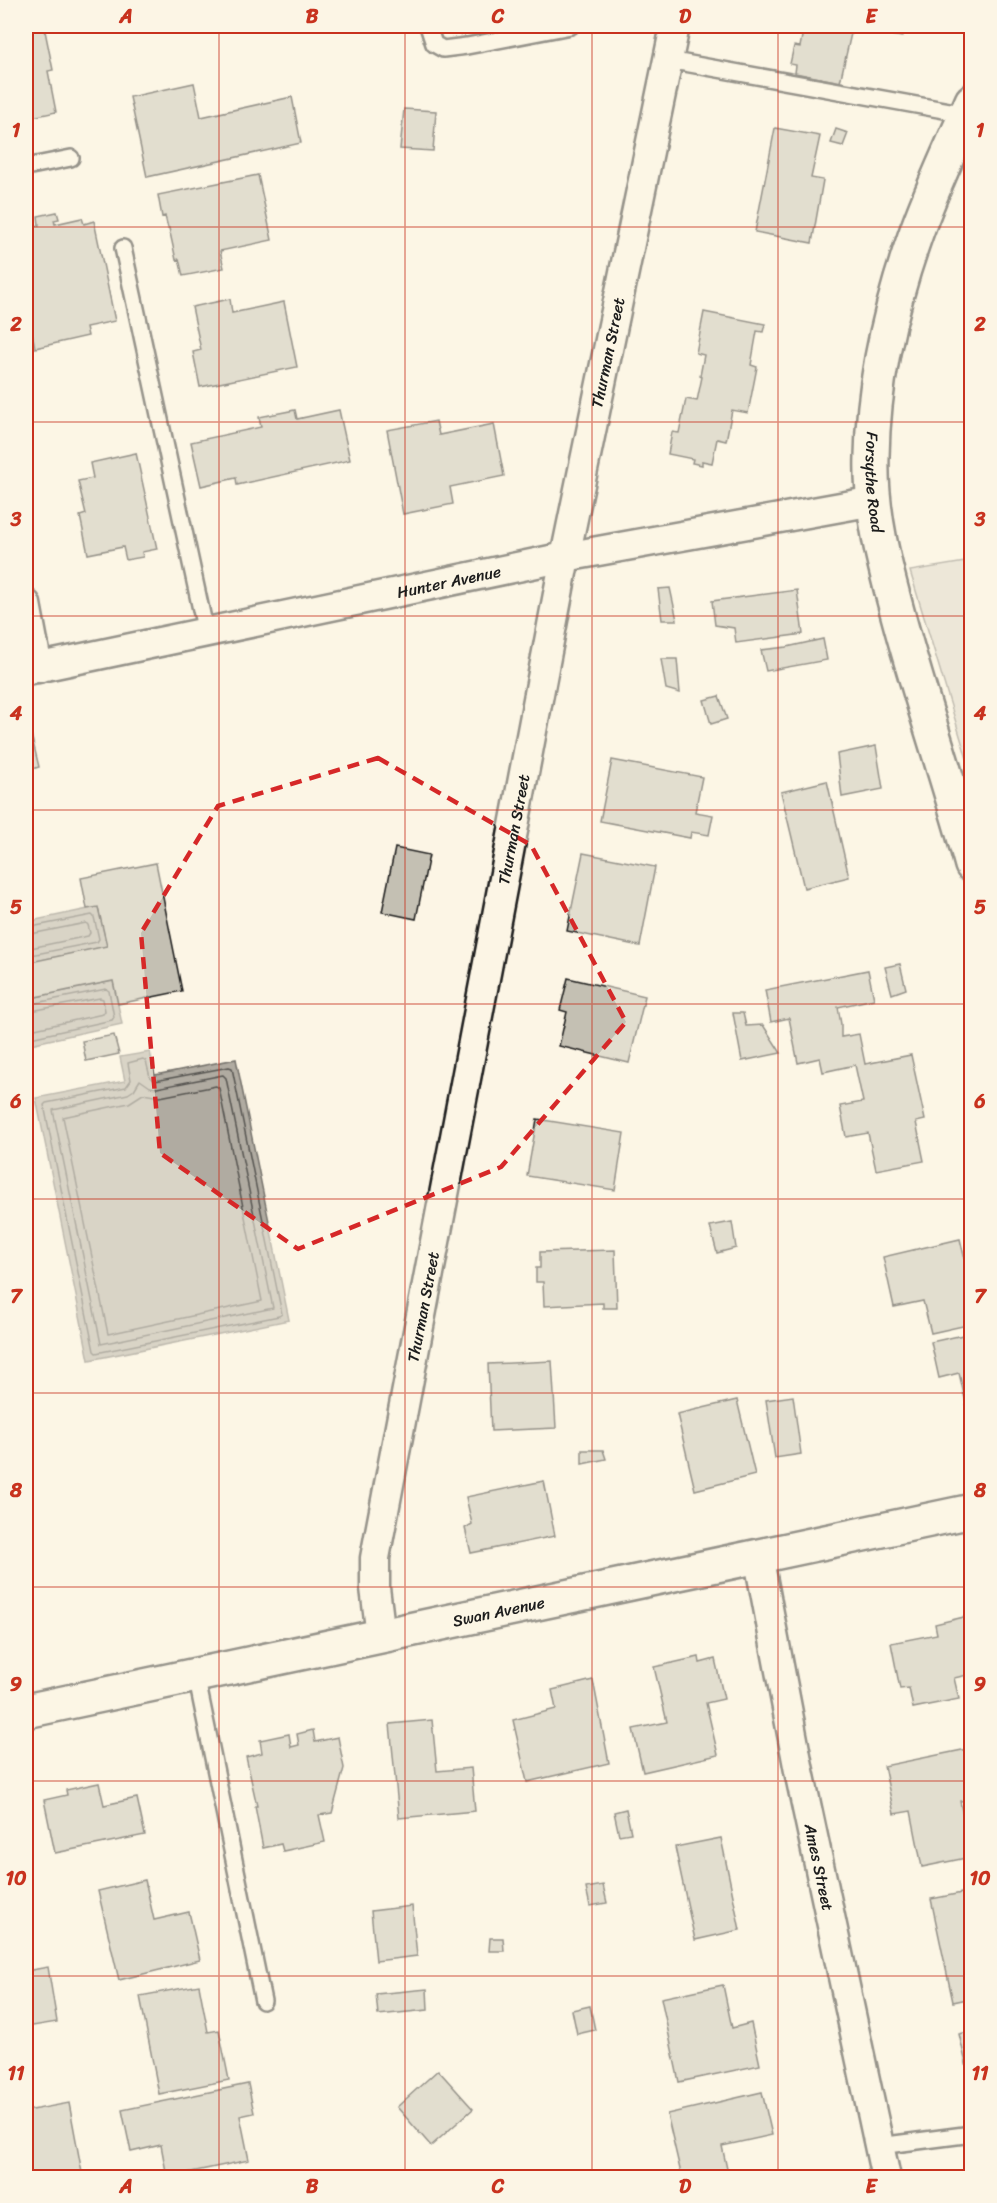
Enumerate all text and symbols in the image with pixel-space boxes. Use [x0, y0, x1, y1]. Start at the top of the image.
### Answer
text: A [118, 0, 133, 34]
text: B [306, 0, 319, 34]
text: C [491, 0, 505, 34]
text: D [679, 0, 692, 34]
text: E [865, 0, 878, 34]
text: 1 [12, 113, 21, 148]
text: 1 [976, 113, 985, 148]
street label: Thurman Street [582, 295, 633, 411]
text: 2 [9, 307, 22, 342]
text: 2 [973, 307, 986, 342]
street label: Forsythe Road [857, 431, 892, 536]
text: 3 [10, 502, 22, 537]
text: 3 [974, 502, 986, 537]
street label: Hunter Avenue [394, 557, 504, 607]
text: 4 [9, 696, 23, 731]
text: 4 [973, 696, 987, 731]
street label: Thurman Street [489, 772, 538, 887]
text: 5 [10, 890, 22, 925]
text: 5 [974, 890, 986, 925]
text: 6 [9, 1084, 22, 1119]
text: 6 [973, 1084, 986, 1119]
street label: Thurman Street [398, 1249, 448, 1365]
text: 7 [10, 1279, 23, 1314]
text: 7 [974, 1279, 987, 1314]
text: 8 [9, 1473, 23, 1508]
text: 8 [973, 1473, 987, 1508]
street label: Swan Avenue [450, 1588, 547, 1635]
text: 9 [10, 1667, 22, 1702]
text: 9 [974, 1667, 986, 1702]
street label: Ames Street [795, 1820, 842, 1913]
text: 10 [5, 1861, 27, 1896]
text: 10 [969, 1861, 991, 1896]
text: 11 [7, 2056, 25, 2091]
text: 11 [971, 2056, 989, 2091]
text: A [118, 2169, 133, 2203]
text: B [306, 2169, 319, 2203]
text: C [491, 2169, 505, 2203]
text: D [679, 2169, 692, 2203]
text: E [865, 2169, 878, 2203]

